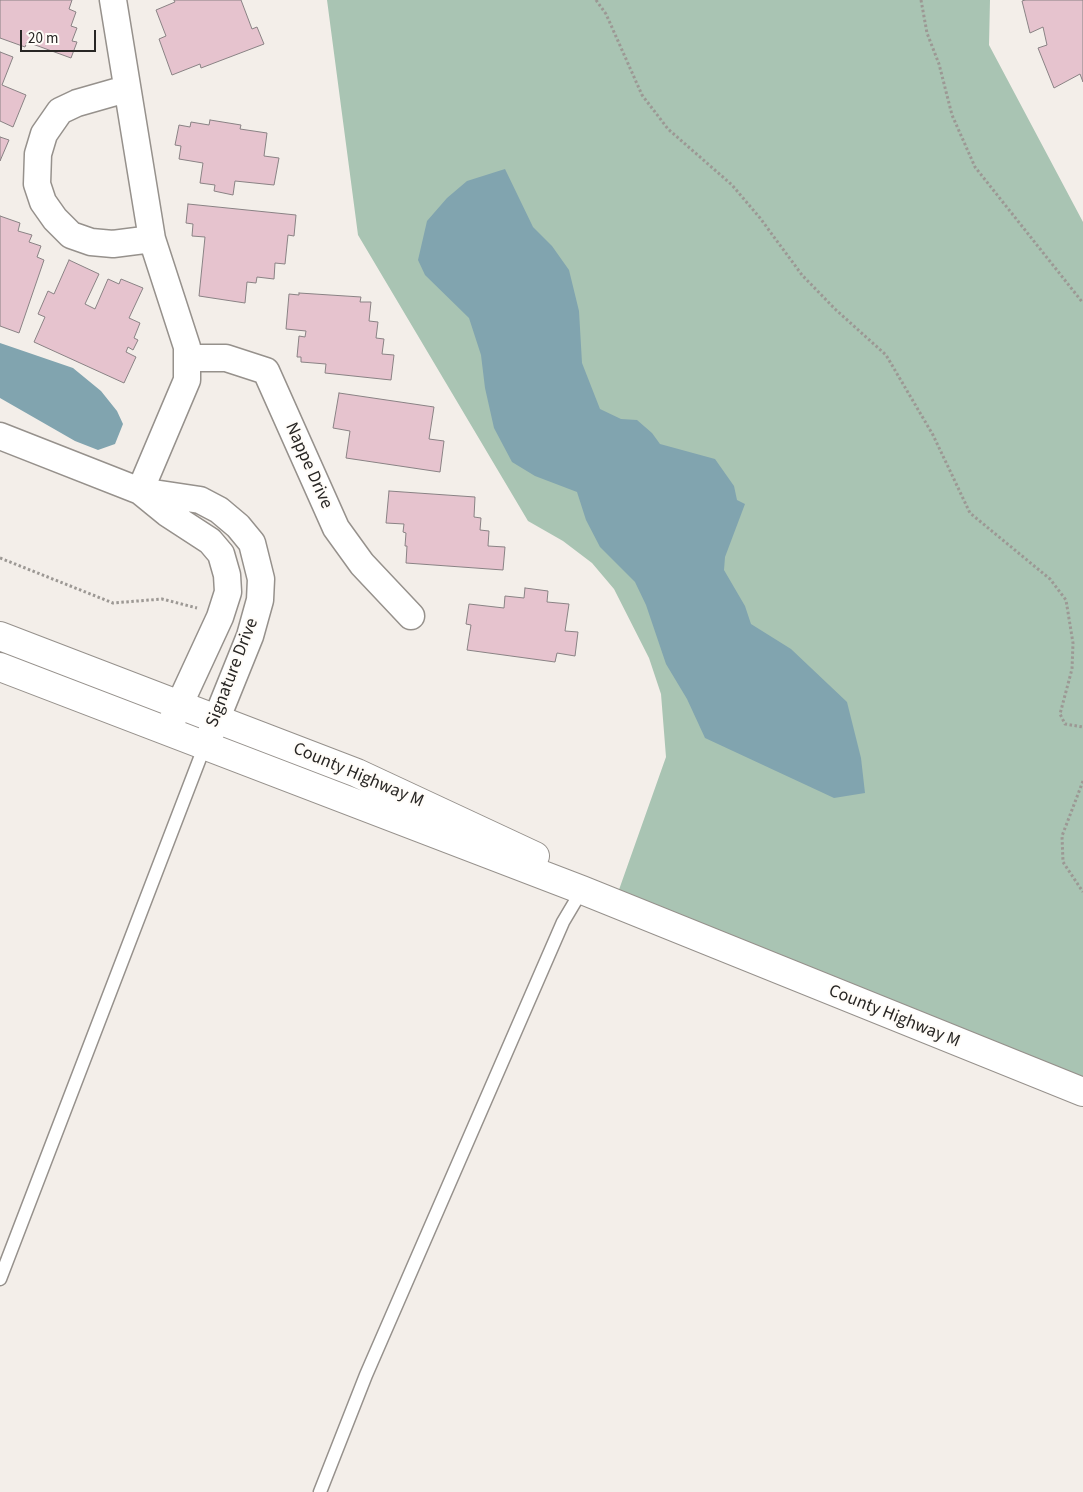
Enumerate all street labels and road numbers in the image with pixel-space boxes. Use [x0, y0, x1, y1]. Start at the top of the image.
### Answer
street label: Nappe Drive [279, 419, 337, 513]
street label: Signature Drive [202, 615, 264, 731]
street label: County Highway M [289, 739, 427, 813]
street label: County Highway M [825, 981, 963, 1053]

